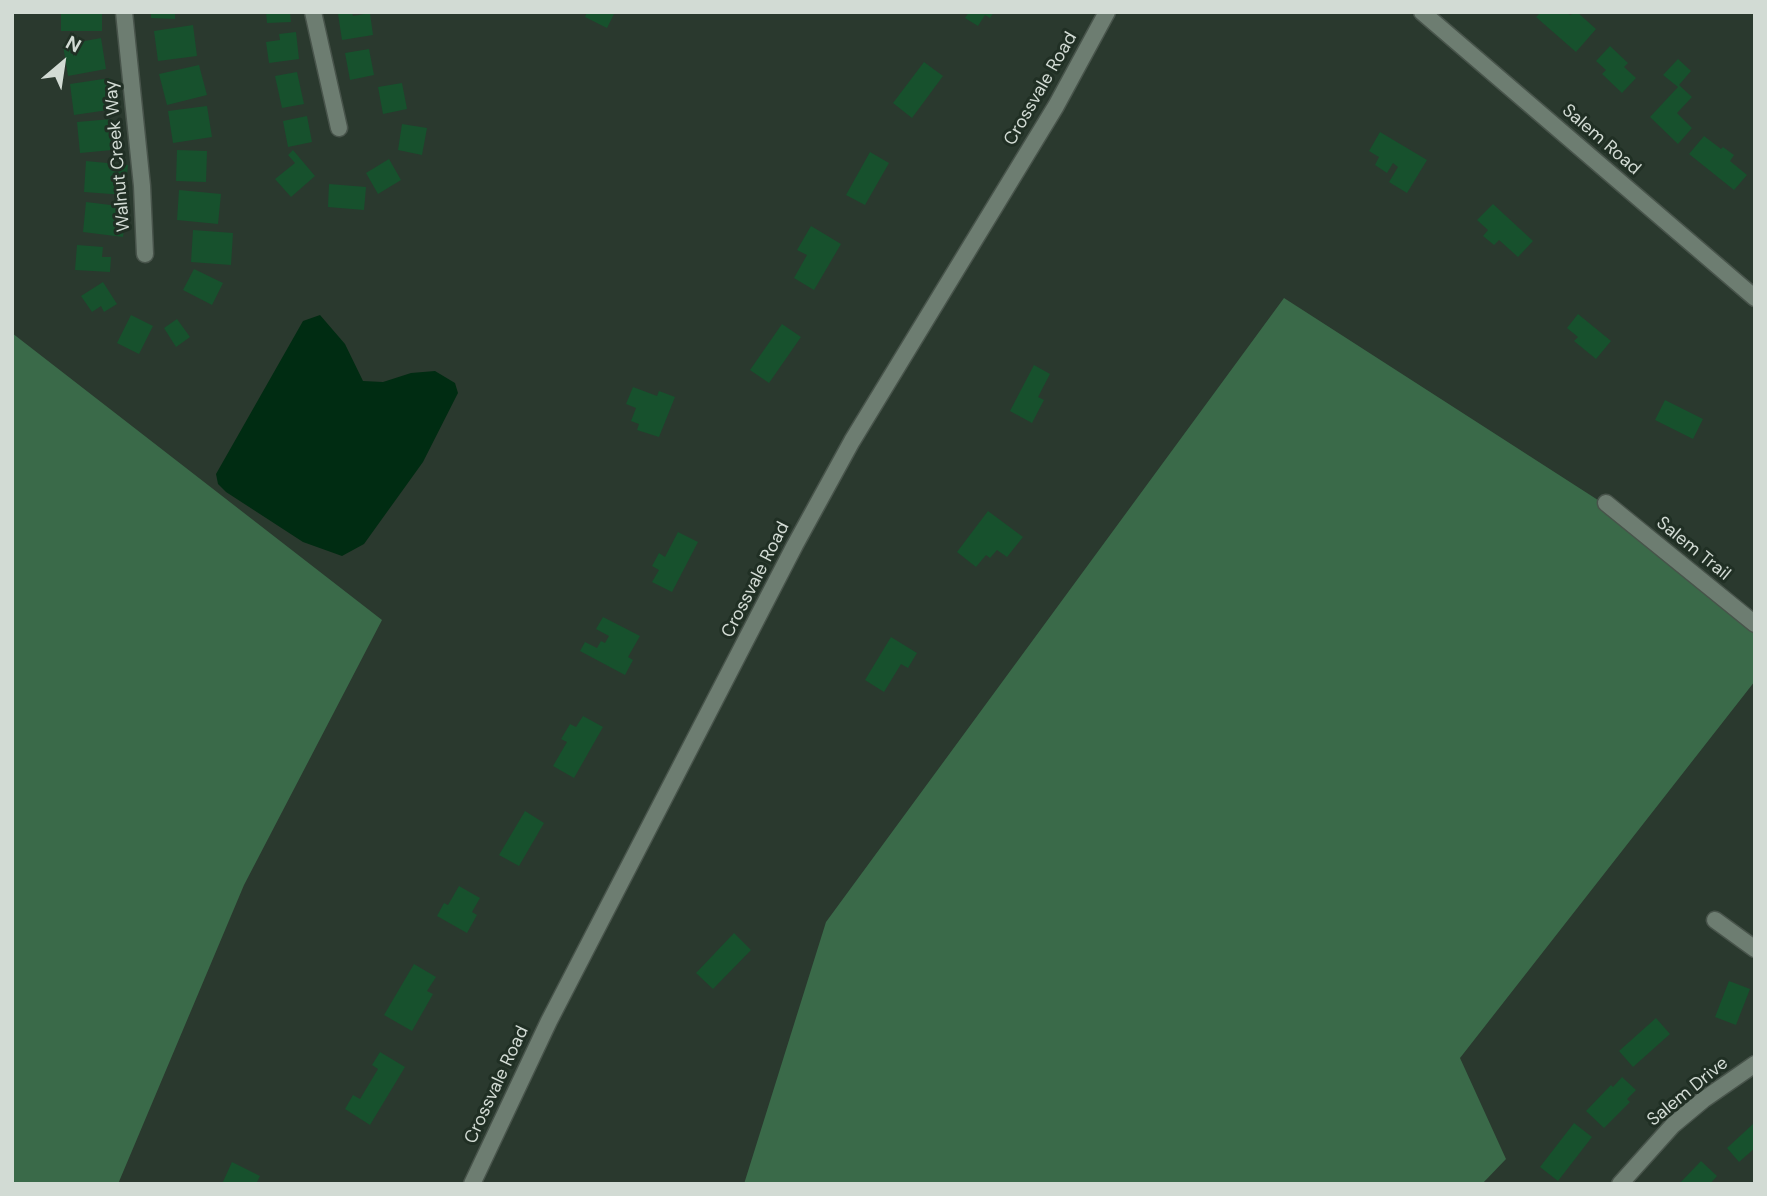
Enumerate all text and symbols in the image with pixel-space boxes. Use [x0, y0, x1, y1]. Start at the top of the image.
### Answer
north arrow [28, 28, 98, 98]
street label: Crossvale Road [1000, 29, 1082, 149]
text: N [61, 30, 86, 58]
street label: Walnut Creek Way [101, 79, 135, 233]
street label: Salem Road [1557, 100, 1645, 180]
street label: Salem Trail [1652, 513, 1734, 585]
street label: Crossvale Road [717, 518, 795, 642]
street label: Crossvale Road [460, 1023, 534, 1147]
street label: Salem Drive [1643, 1053, 1733, 1131]

